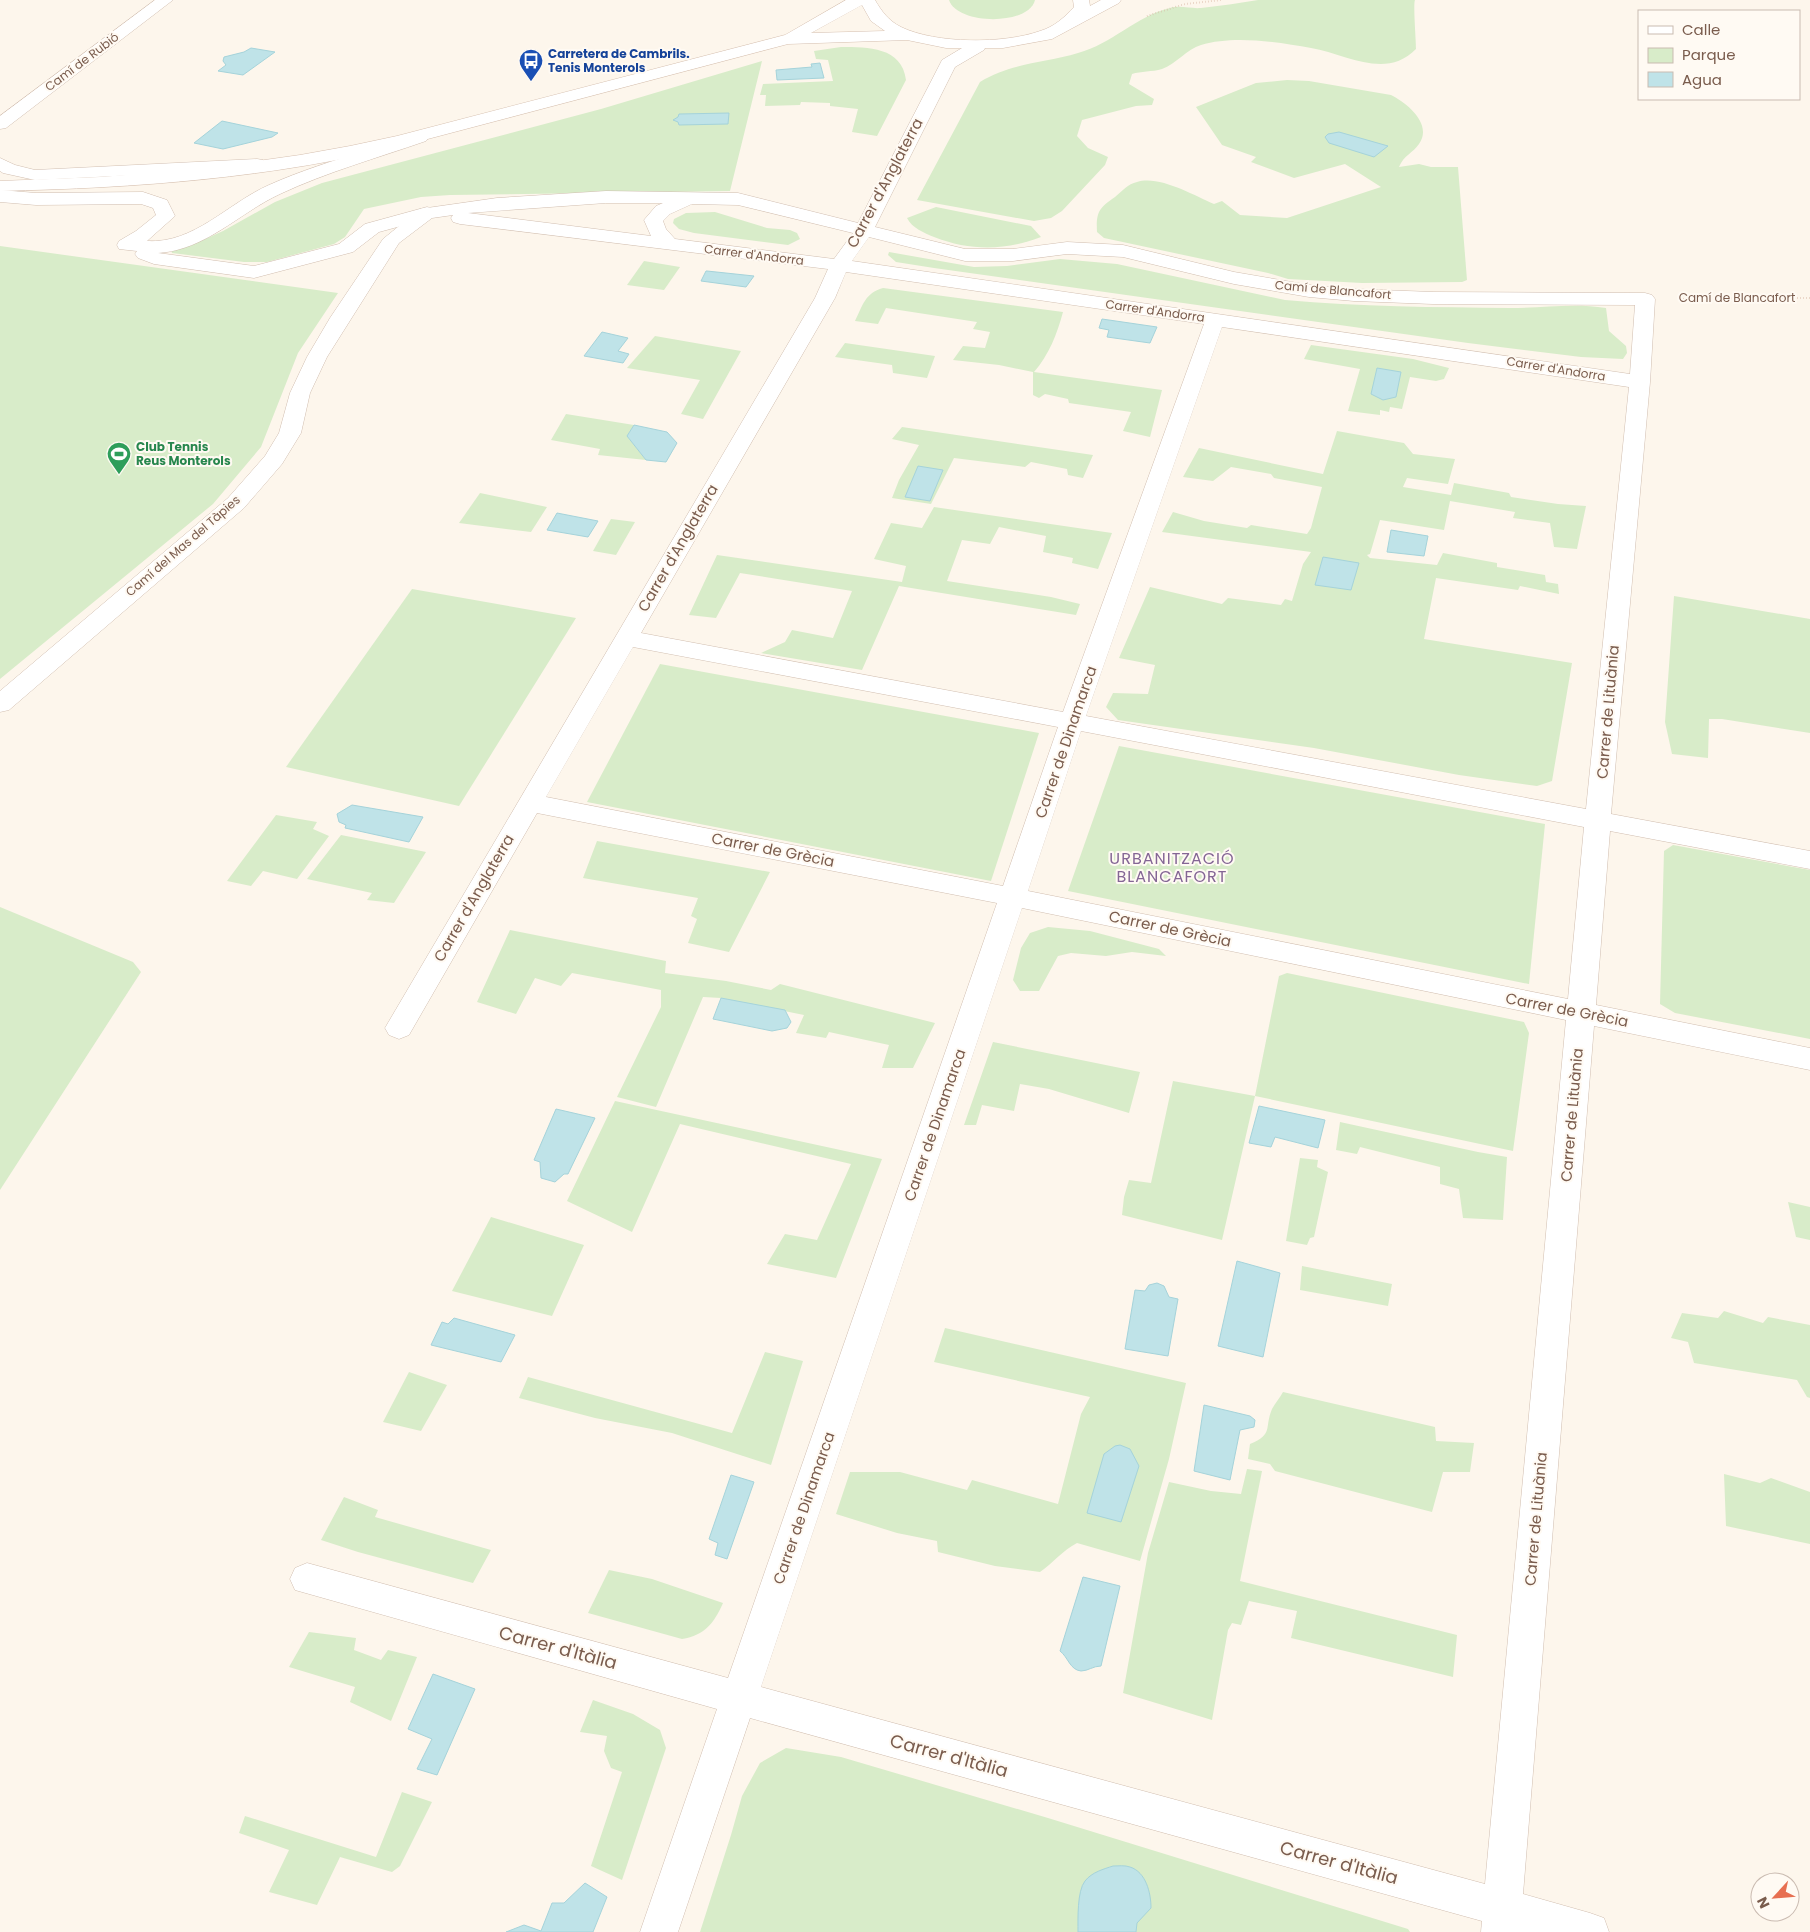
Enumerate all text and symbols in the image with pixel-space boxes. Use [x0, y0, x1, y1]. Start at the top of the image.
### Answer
legend [1638, 10, 1800, 100]
text: Calle [1682, 19, 1720, 40]
street label: Camí de Rubió [41, 28, 122, 95]
text: Parque [1682, 44, 1735, 65]
place label: Carretera de Cambrils. Tenis Monterols [548, 45, 690, 76]
bus stop icon: Carretera de Cambrils. Tenis Monterols [518, 48, 544, 82]
text: Agua [1682, 69, 1722, 90]
street label: Carrer d'Anglaterra [841, 114, 928, 251]
street label: Carrer d'Andorra [703, 240, 805, 269]
street label: Camí de Blancafort [1274, 276, 1392, 303]
street label: Camí de Blancafort [1679, 289, 1795, 306]
street label: Carrer d'Andorra [1104, 295, 1206, 326]
street label: Carrer d'Andorra [1505, 352, 1607, 385]
place label: Club Tennis Reus Monterols [136, 438, 231, 469]
sports icon: Club Tennis Reus Monterols [106, 441, 132, 475]
street label: Carrer d'Anglaterra [632, 480, 723, 615]
street label: Camí del Mas del Tàpies [122, 491, 244, 600]
street label: Carrer de Lituània [1591, 644, 1624, 780]
street label: Carrer de Dinamarca [1030, 663, 1101, 821]
street label: Carrer de Grècia [710, 827, 836, 872]
street label: Carrer d'Anglaterra [428, 830, 519, 965]
district label: URBANITZACIÓ BLANCAFORT [1109, 847, 1235, 888]
street label: Carrer de Grècia [1107, 905, 1233, 952]
street label: Carrer de Grècia [1504, 987, 1630, 1032]
street label: Carrer de Dinamarca [899, 1046, 970, 1204]
street label: Carrer de Lituània [1555, 1047, 1588, 1183]
street label: Carrer de Dinamarca [768, 1429, 839, 1587]
street label: Carrer de Lituània [1519, 1451, 1552, 1587]
street label: Carrer d'Itàlia [496, 1620, 620, 1675]
street label: Carrer d'Itàlia [887, 1728, 1011, 1783]
street label: Carrer d'Itàlia [1277, 1835, 1401, 1890]
north arrow [1750, 1872, 1800, 1922]
text: N [1752, 1894, 1775, 1912]

